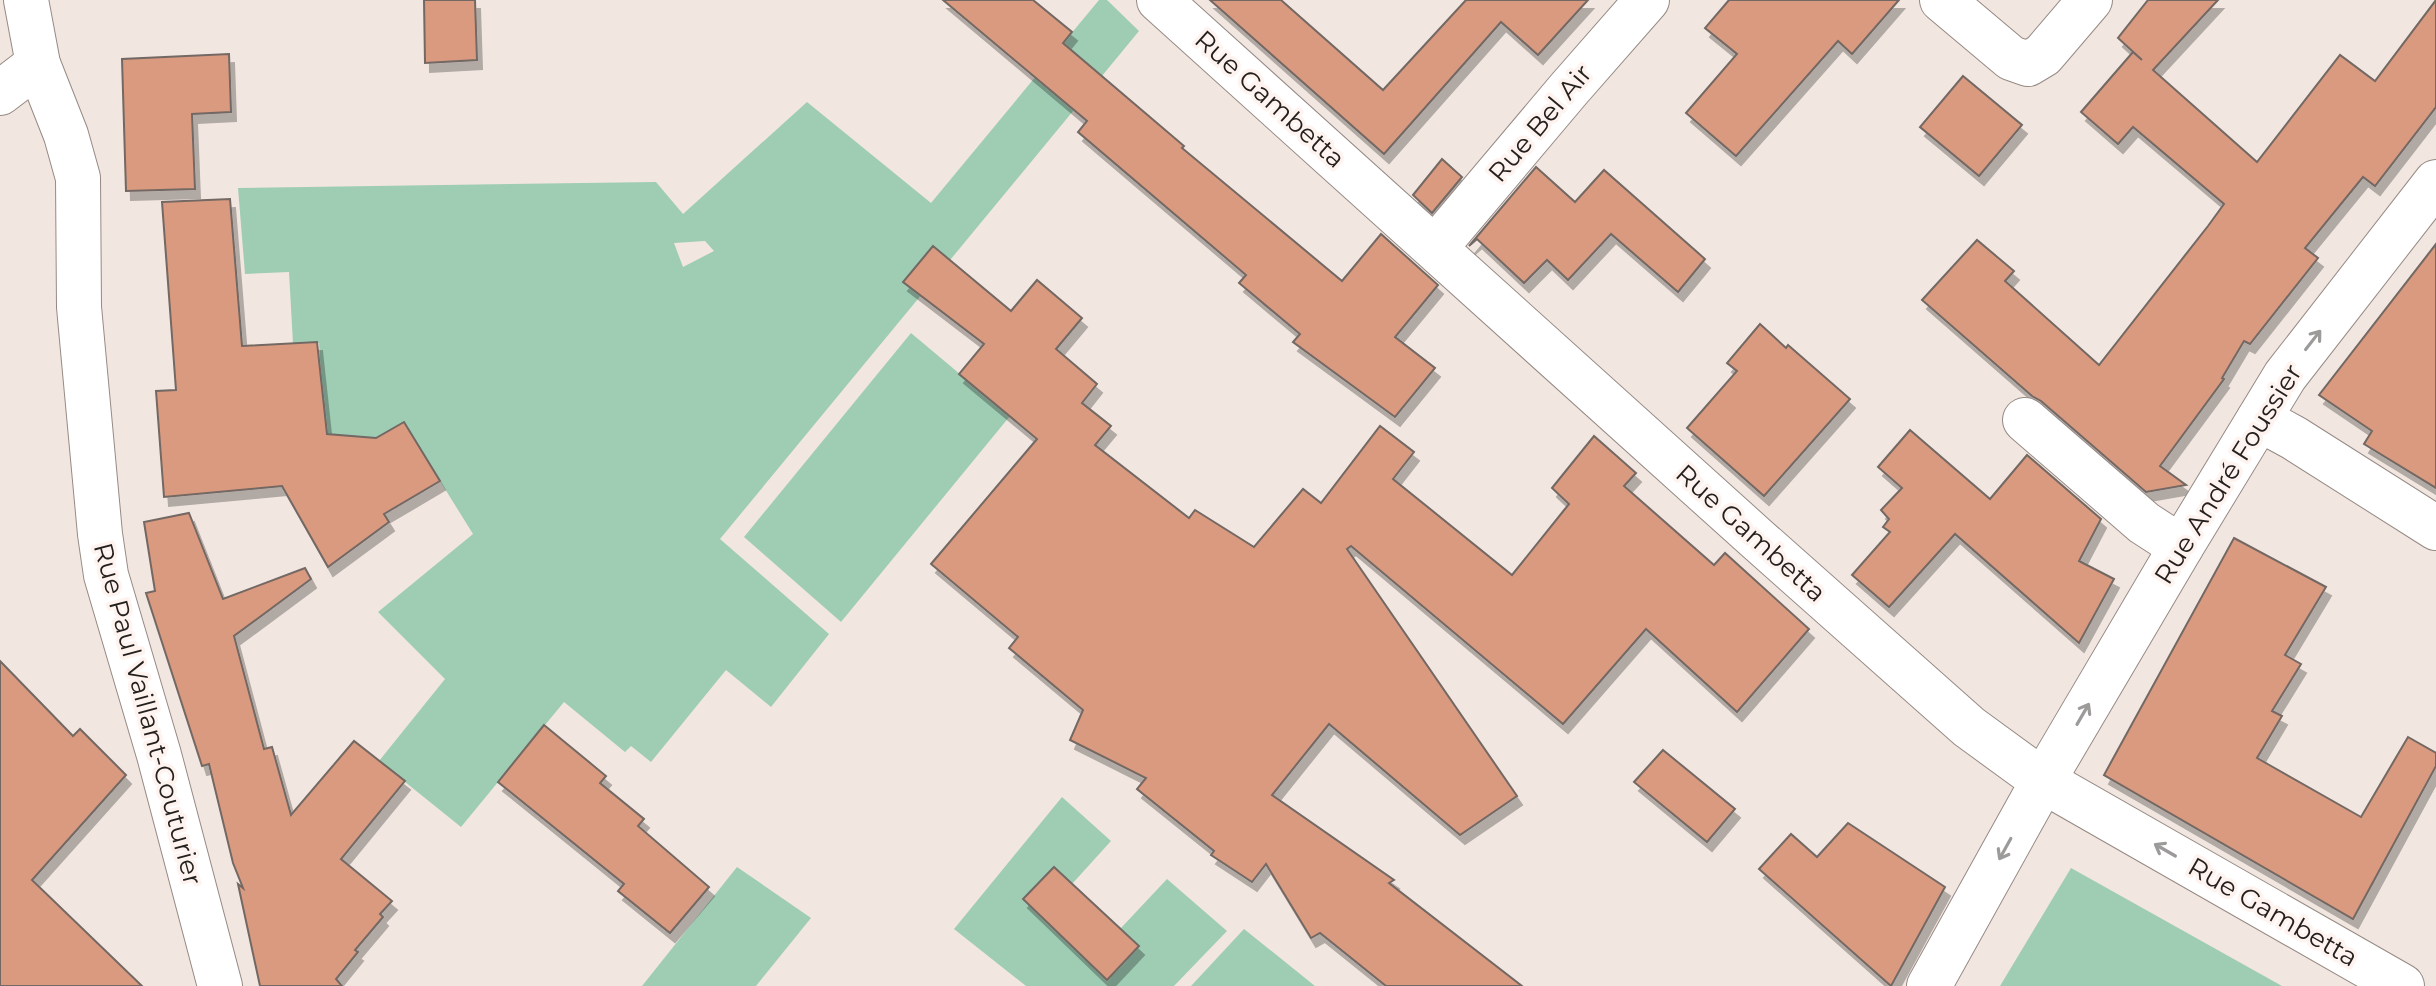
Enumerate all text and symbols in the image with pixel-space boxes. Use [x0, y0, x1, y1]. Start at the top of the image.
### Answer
street label: Rue Gambetta [1188, 23, 1352, 175]
street label: Rue Bel Air [1481, 58, 1599, 188]
one-way arrow [2305, 330, 2322, 351]
street label: Rue André Foussier [2147, 358, 2309, 590]
street label: Rue Gambetta [1669, 457, 1833, 609]
street label: Rue Paul Vaillant-Couturier [87, 539, 209, 889]
one-way arrow [2075, 703, 2091, 726]
one-way arrow [1997, 837, 2013, 860]
one-way arrow [2154, 841, 2177, 857]
street label: Rue Gambetta [2182, 850, 2364, 974]

